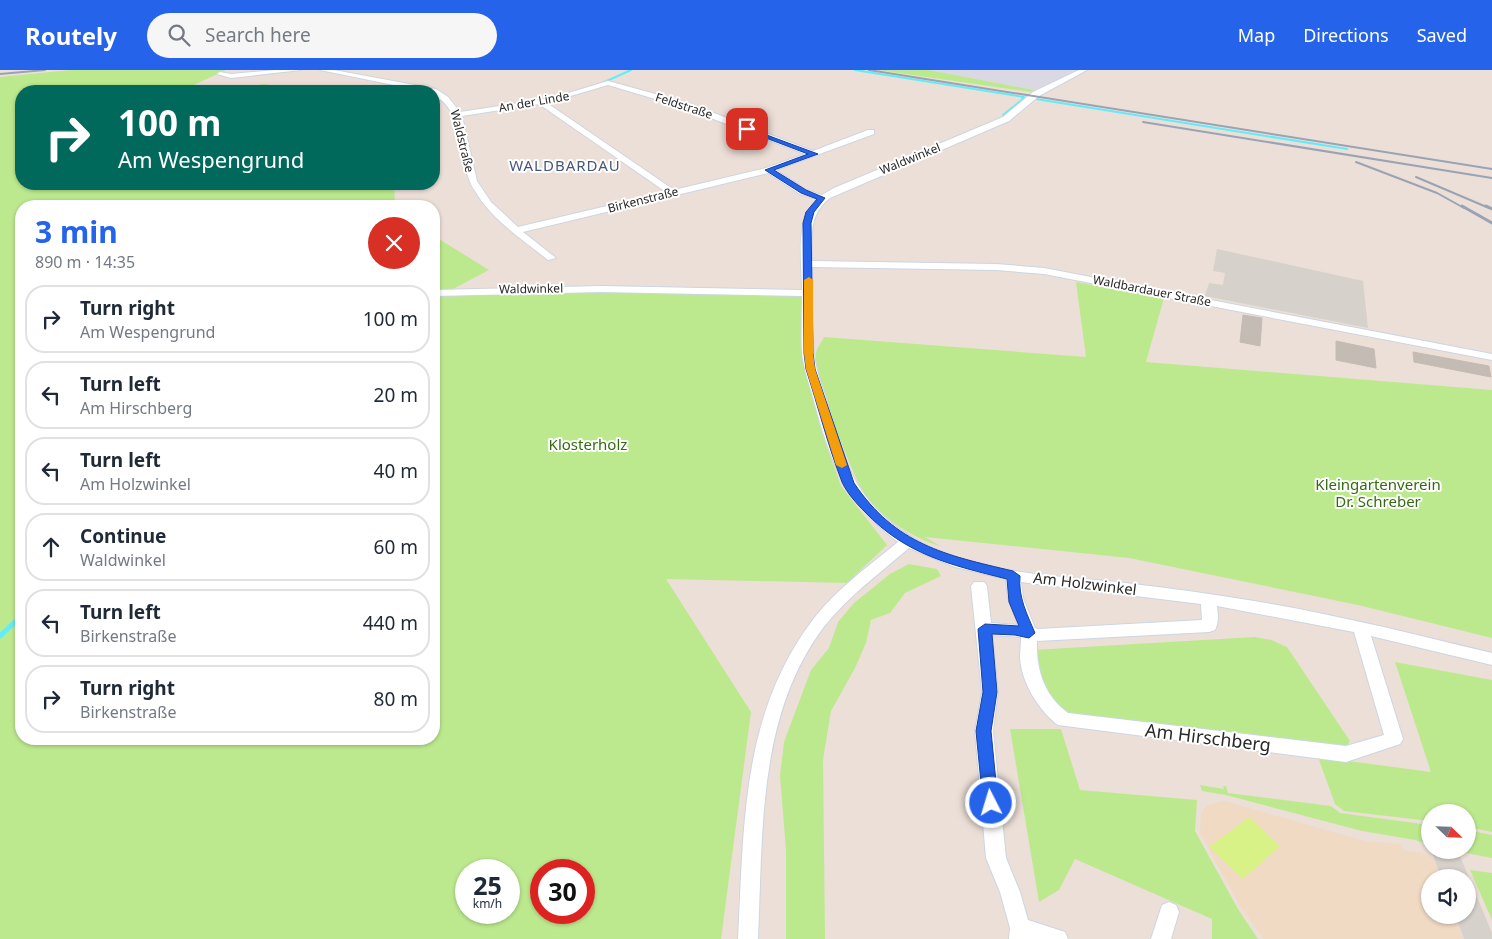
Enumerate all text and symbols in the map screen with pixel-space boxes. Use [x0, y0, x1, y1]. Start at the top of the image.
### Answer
search box [147, 13, 497, 58]
text: Routely [25, 19, 117, 52]
icon: search [165, 21, 193, 49]
text: Search here [205, 22, 311, 48]
text: Map [1238, 23, 1275, 47]
text: Directions [1303, 23, 1389, 47]
text: Saved [1417, 23, 1467, 47]
street label: An der Linde [497, 87, 571, 116]
street label: Feldstraße [653, 88, 715, 123]
text: 100 m [118, 99, 221, 146]
icon: right [35, 105, 100, 170]
street label: Waldstraße [446, 108, 479, 174]
pin [726, 108, 768, 150]
icon: arrive [733, 115, 761, 143]
street label: Waldwinkel [877, 139, 943, 178]
text: Am Wespengrund [118, 144, 304, 174]
district label: WALDBARDAU [509, 155, 621, 175]
street label: Birkenstraße [606, 182, 680, 217]
text: 3 min [35, 211, 118, 252]
button: close [368, 217, 420, 269]
text: 890 m · 14:35 [35, 251, 135, 273]
street label: Waldbardauer Straße [1092, 271, 1213, 310]
street label: Waldwinkel [499, 279, 563, 298]
text: Turn right [80, 295, 175, 321]
icon: right [37, 305, 65, 333]
text: 100 m [363, 306, 418, 332]
text: Am Wespengrund [80, 321, 215, 343]
text: Turn left [80, 371, 161, 397]
icon: left [37, 381, 65, 409]
text: 20 m [374, 382, 418, 408]
text: Am Hirschberg [80, 397, 192, 419]
park label: Klosterholz [549, 434, 627, 454]
text: Turn left [80, 447, 161, 473]
icon: left [37, 457, 65, 485]
text: 40 m [374, 458, 418, 484]
text: Am Holzwinkel [80, 473, 191, 495]
park label: Kleingartenverein Dr. Schreber [1315, 474, 1441, 511]
text: Continue [80, 523, 166, 549]
icon: ahead [37, 533, 65, 561]
text: 60 m [374, 534, 418, 560]
text: Waldwinkel [80, 549, 166, 571]
street label: Am Holzwinkel [1032, 567, 1138, 599]
text: Turn left [80, 599, 161, 625]
icon: left [37, 609, 65, 637]
text: 440 m [363, 610, 418, 636]
text: Birkenstraße [80, 625, 176, 647]
text: Turn right [80, 675, 175, 701]
icon: right [37, 685, 65, 713]
text: 80 m [374, 686, 418, 712]
text: Birkenstraße [80, 701, 176, 723]
street label: Am Hirschberg [1144, 717, 1272, 757]
position arrow [964, 776, 1016, 828]
north arrow [1421, 804, 1476, 859]
map controls [1421, 804, 1476, 924]
speed limit sign: 30 [530, 859, 595, 924]
text: 25 [473, 868, 502, 902]
button: sound [1421, 869, 1476, 924]
text: km/h [473, 895, 502, 912]

